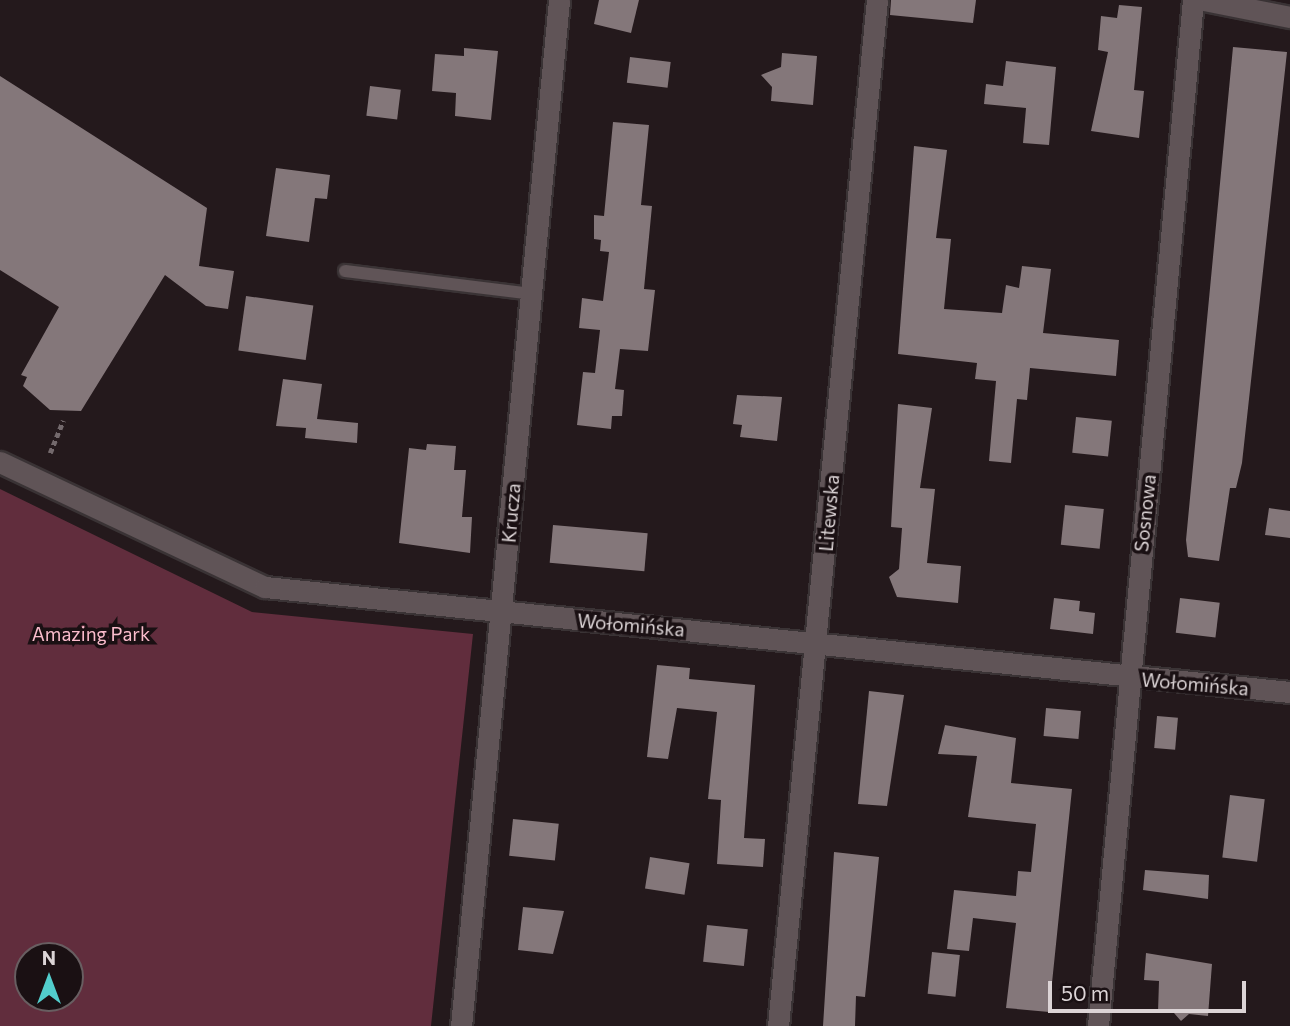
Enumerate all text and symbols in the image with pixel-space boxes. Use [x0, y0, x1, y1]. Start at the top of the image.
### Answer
street label: Sosnowa [1130, 473, 1160, 553]
street label: Litewska [814, 474, 844, 552]
street label: Krucza [497, 482, 525, 544]
street label: Wołomińska [576, 609, 686, 641]
park label: Amazing Park [32, 623, 150, 645]
street label: Wołomińska [1140, 668, 1250, 700]
north arrow [14, 942, 84, 1012]
text: N [42, 946, 56, 969]
scale bar [1052, 967, 1250, 1011]
text: 50 m [1061, 980, 1109, 1005]

